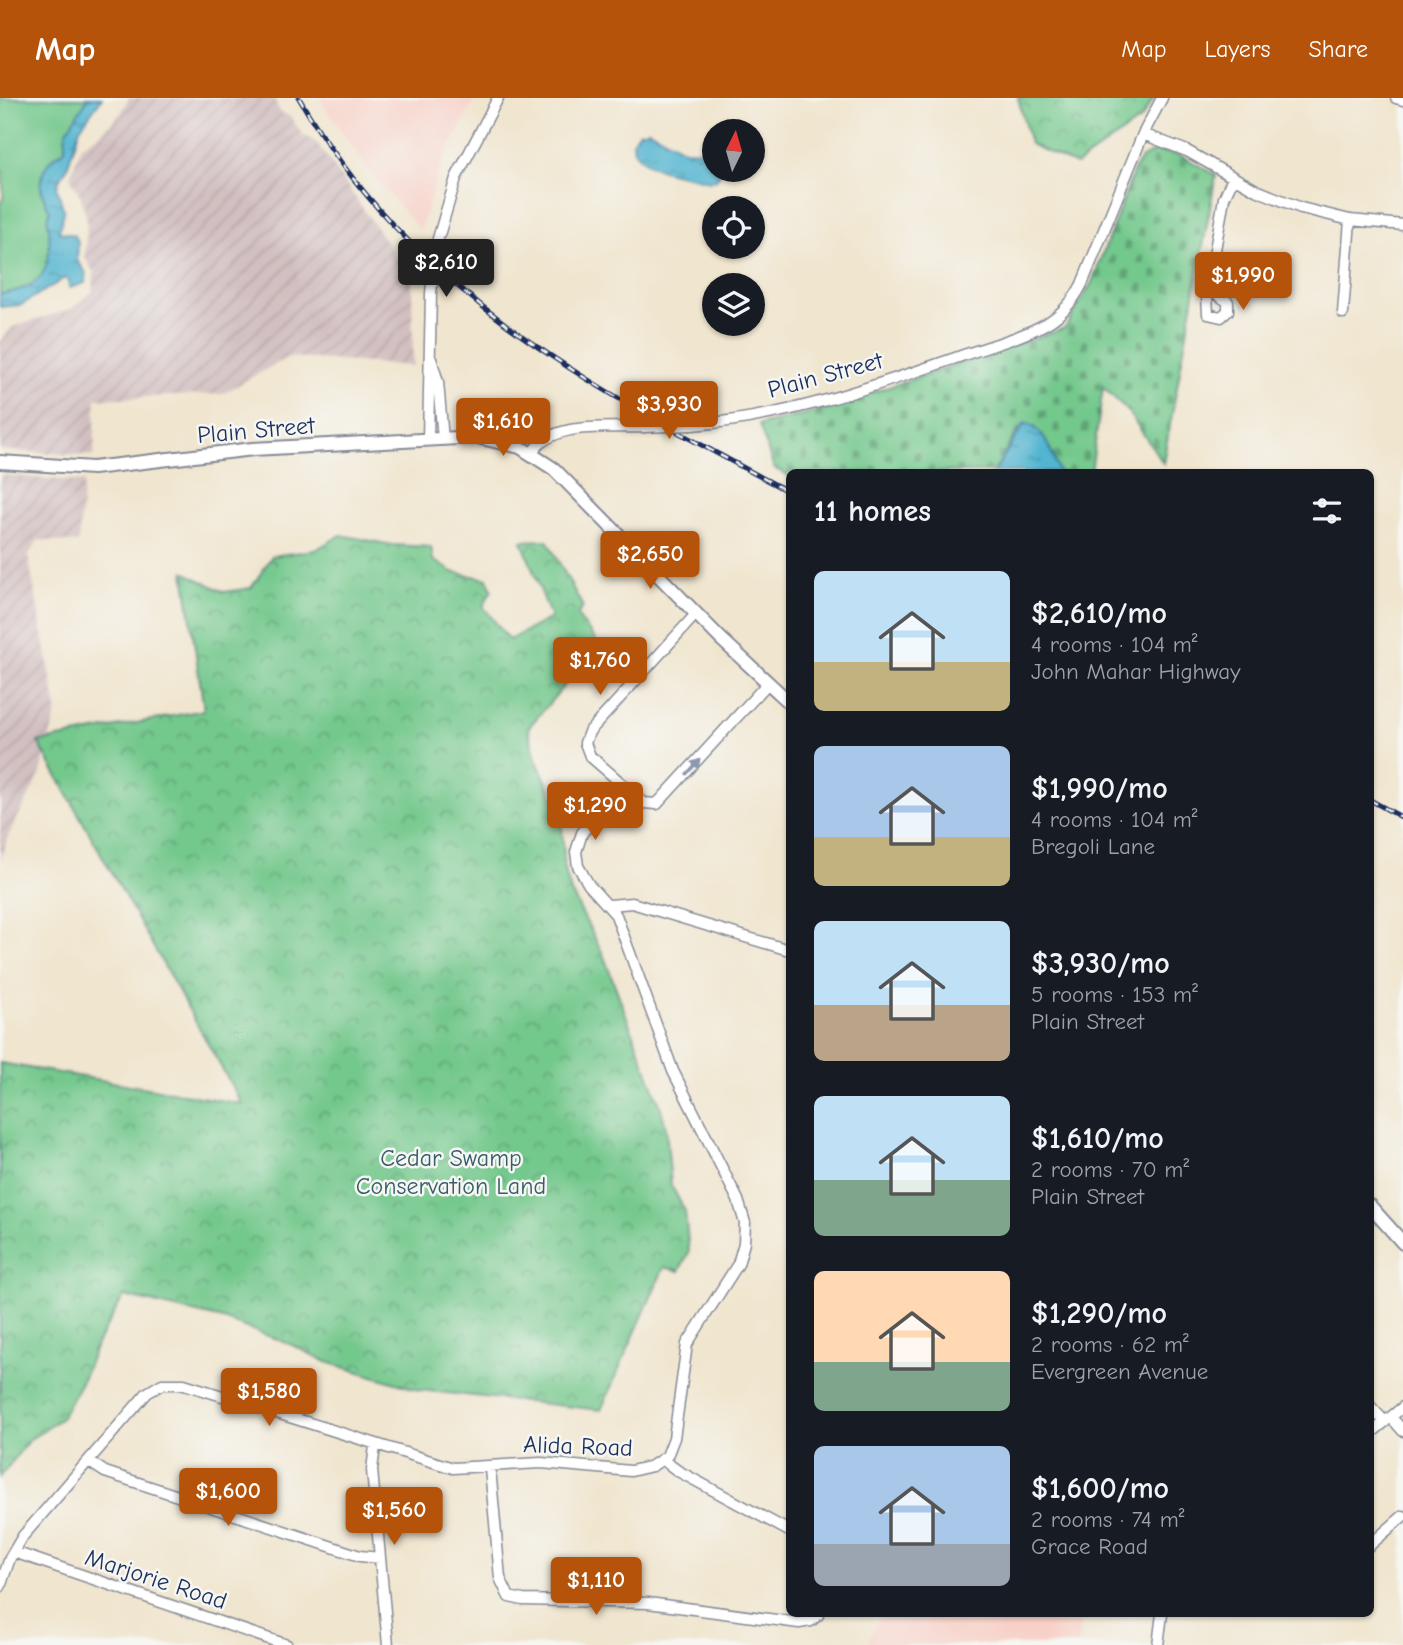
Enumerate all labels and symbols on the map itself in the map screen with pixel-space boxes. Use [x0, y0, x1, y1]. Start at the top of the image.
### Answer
north arrow [702, 119, 765, 182]
pin: $2,610 [389, 240, 503, 299]
pin: $1,990 [1186, 252, 1300, 312]
street label: Plain Street [764, 346, 887, 404]
pin: $3,930 [612, 382, 726, 441]
pin: $1,610 [446, 398, 560, 458]
street label: Plain Street [196, 411, 317, 449]
pin: $2,650 [593, 532, 707, 591]
pin: $1,760 [543, 638, 657, 697]
one-way arrow [684, 759, 700, 776]
pin: $1,290 [538, 782, 652, 842]
park label: Cedar Swamp Conservation Land [356, 1144, 546, 1200]
pin: $1,580 [212, 1368, 326, 1428]
street label: Alida Road [523, 1430, 633, 1462]
pin: $1,600 [171, 1468, 285, 1528]
pin: $1,560 [337, 1488, 451, 1547]
street label: Marjorie Road [82, 1543, 230, 1615]
pin: $1,110 [539, 1558, 653, 1617]

